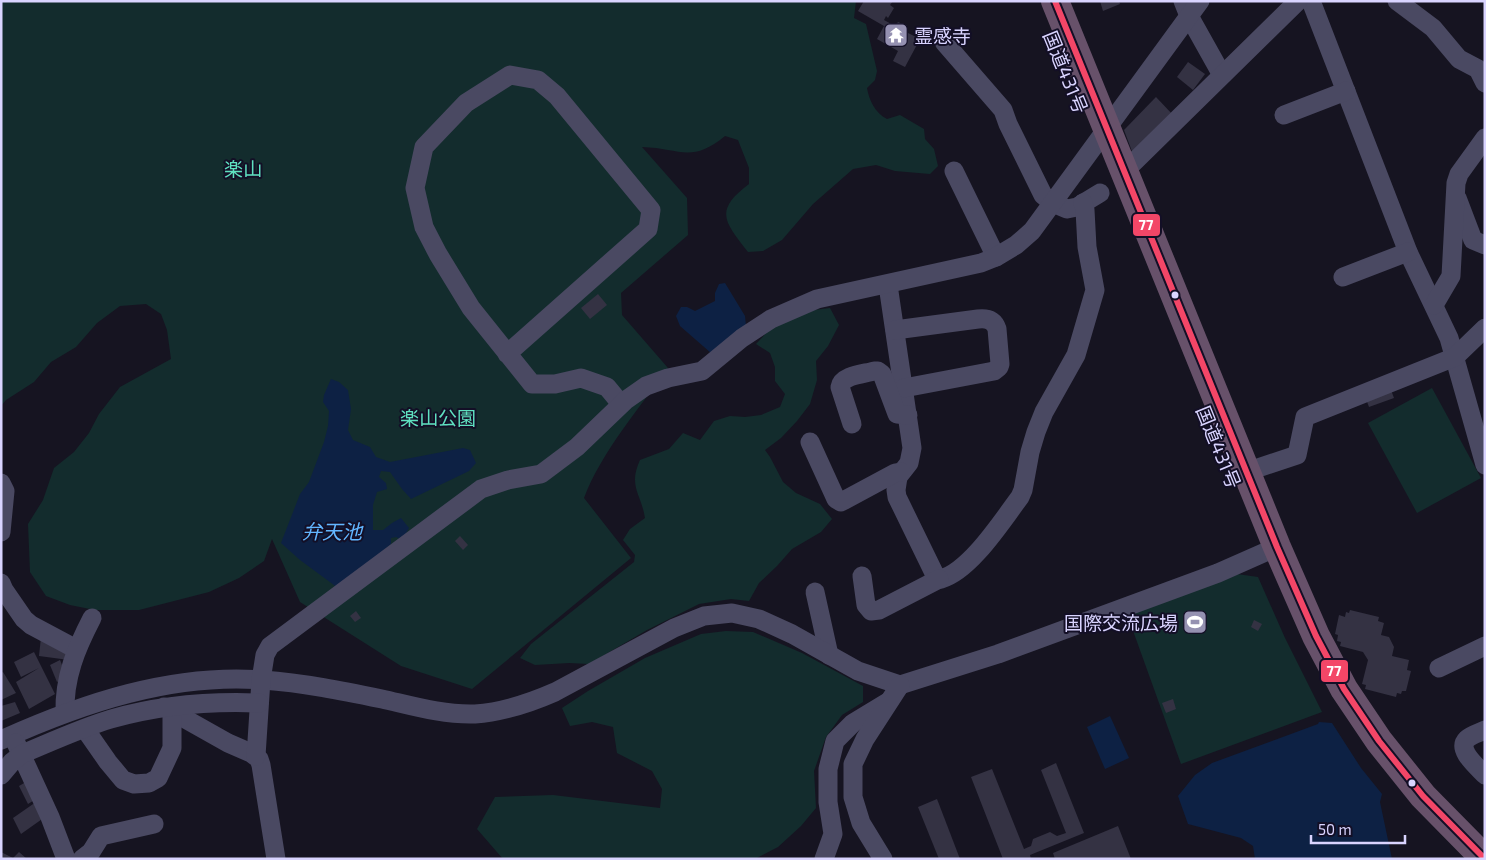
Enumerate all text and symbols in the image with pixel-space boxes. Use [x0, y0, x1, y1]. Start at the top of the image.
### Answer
temple icon: 霊感寺 [883, 22, 909, 48]
place label: 霊感寺 [914, 24, 971, 47]
street label: 国道431号 [1039, 27, 1093, 117]
park label: 楽山 [224, 157, 262, 180]
line badge: 77 [1132, 213, 1161, 237]
text: 77 [1139, 216, 1154, 233]
unlabelled marker [1170, 290, 1180, 300]
street label: 国道431号 [1192, 402, 1246, 492]
park label: 楽山公園 [400, 406, 476, 429]
water label: 弁天池 [302, 519, 364, 543]
sports icon: 国際交流広場 [1182, 609, 1208, 635]
place label: 国際交流広場 [1064, 611, 1178, 634]
line badge: 77 [1320, 659, 1349, 683]
text: 77 [1327, 662, 1342, 679]
unlabelled marker [1407, 778, 1417, 788]
scale bar [1311, 812, 1405, 844]
text: 50 m [1318, 820, 1352, 838]

